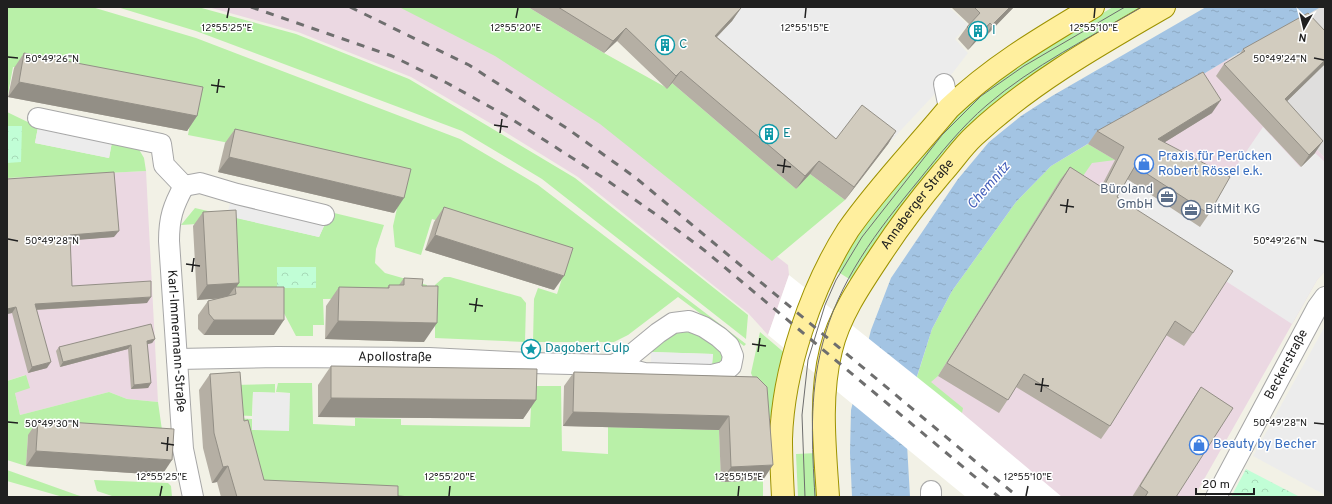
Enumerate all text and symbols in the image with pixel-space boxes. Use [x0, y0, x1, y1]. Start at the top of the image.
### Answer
north arrow [1284, 8, 1324, 48]
building icon: I [967, 20, 989, 42]
text: 12°55'25"E [202, 22, 252, 35]
text: 12°55'20"E [490, 22, 542, 35]
text: 12°55'15"E [781, 22, 829, 35]
text: 12°55'10"E [1070, 22, 1118, 35]
place label: I [992, 23, 996, 39]
text: N [1298, 29, 1308, 44]
building icon: C [654, 34, 676, 56]
place label: C [679, 37, 687, 53]
text: 50°49'26"N [25, 53, 79, 66]
text: 50°49'24"N [1253, 53, 1307, 66]
building icon: E [758, 123, 780, 145]
place label: E [783, 126, 791, 142]
place label: Praxis für Perücken Robert Rössel e.k. [1158, 149, 1272, 180]
shop icon: Praxis für Perücken Robert Rössel e.k. [1133, 153, 1155, 175]
street label: Annaberger Straße [878, 156, 958, 253]
water label: Chemnitz [964, 158, 1015, 213]
place label: Büroland GmbH [1100, 182, 1153, 213]
office icon: Büroland GmbH [1156, 186, 1178, 208]
office icon: BitMit KG [1180, 199, 1202, 221]
place label: BitMit KG [1205, 202, 1260, 218]
text: 50°49'28"N [25, 235, 79, 248]
text: 50°49'26"N [1253, 235, 1307, 248]
street label: Karl-Immermann-Straße [163, 269, 189, 413]
street label: Beckerstraße [1261, 327, 1312, 403]
place icon: Dagobert Culp [520, 338, 542, 360]
place label: Dagobert Culp [545, 341, 630, 357]
street label: Apollostraße [358, 350, 432, 366]
text: 50°49'28"N [1253, 417, 1307, 430]
text: 50°49'30"N [25, 418, 79, 431]
shop icon: Beauty by Becher [1188, 434, 1210, 456]
place label: Beauty by Becher [1213, 437, 1317, 453]
scale bar [1196, 470, 1254, 496]
text: 12°55'25"E [137, 471, 187, 484]
text: 12°55'20"E [424, 471, 476, 484]
text: 12°55'15"E [715, 471, 763, 484]
text: 12°55'10"E [1004, 471, 1052, 484]
text: 20 m [1202, 477, 1230, 493]

